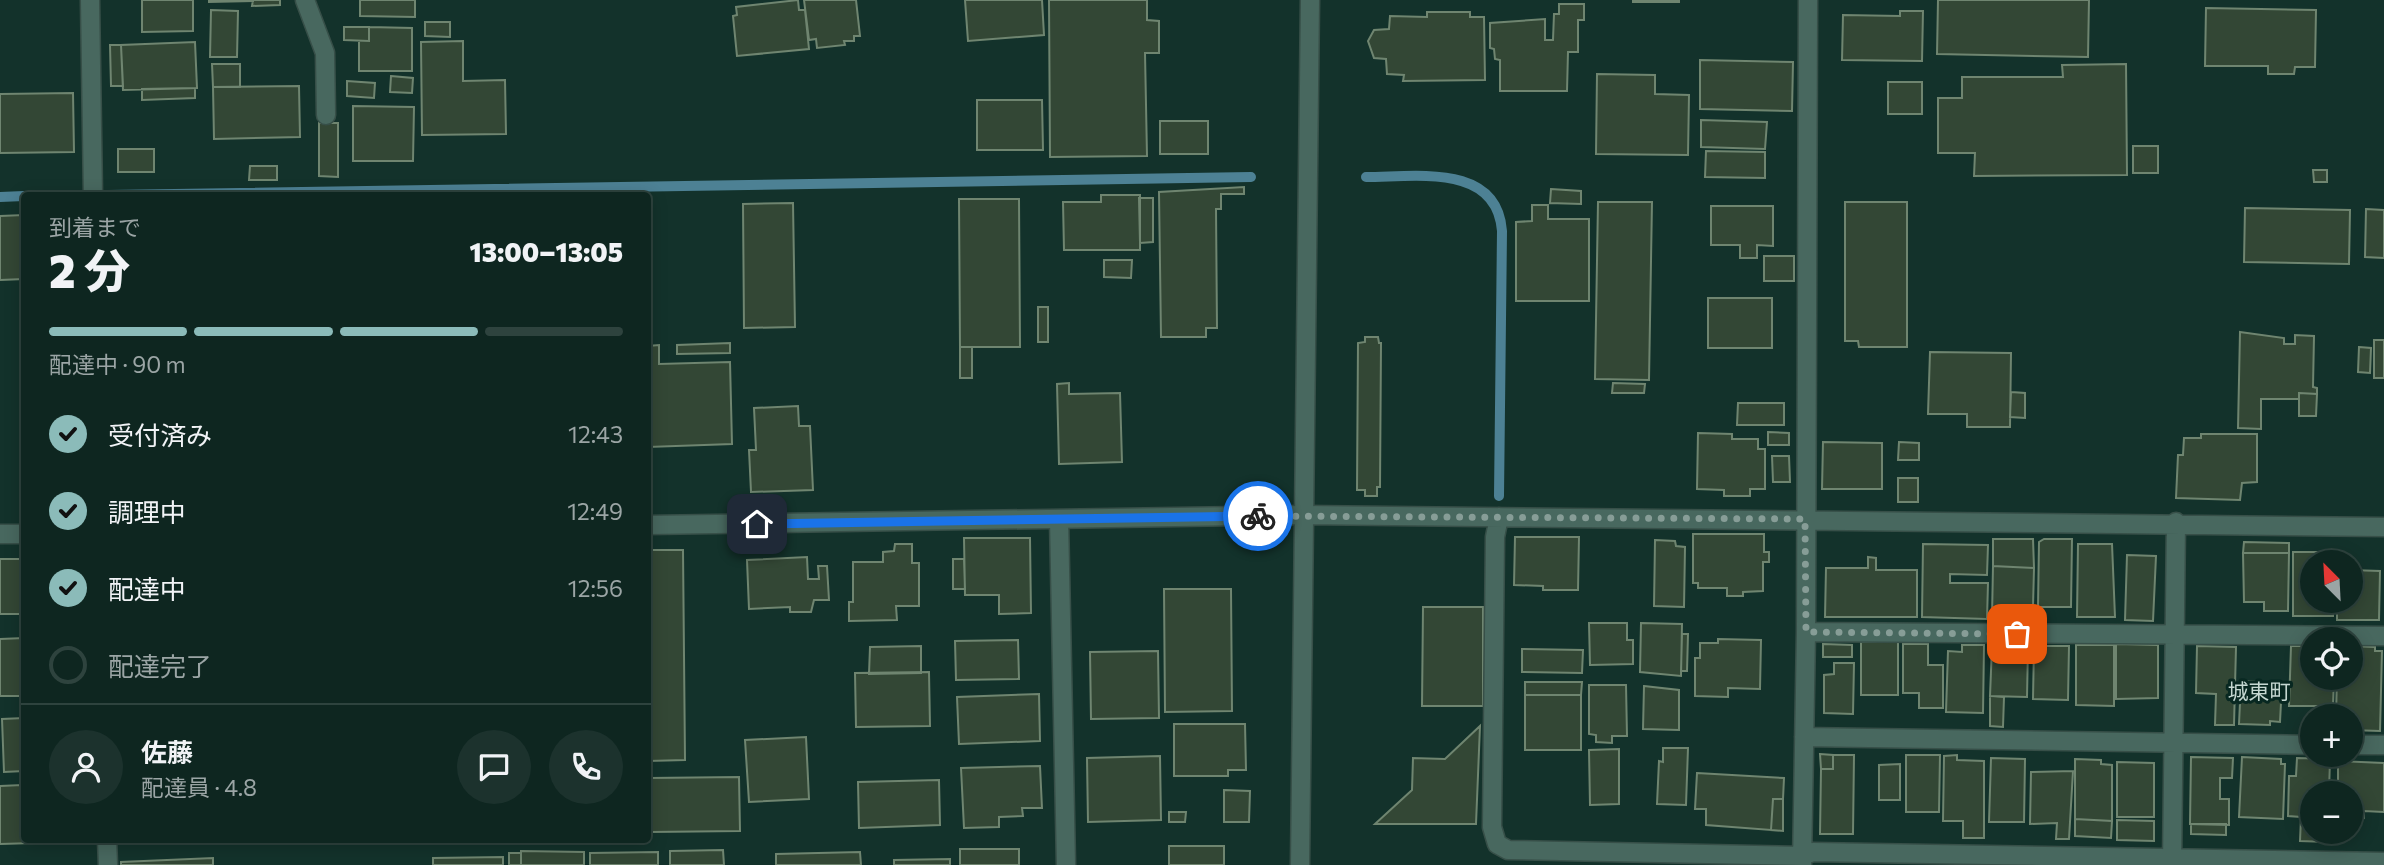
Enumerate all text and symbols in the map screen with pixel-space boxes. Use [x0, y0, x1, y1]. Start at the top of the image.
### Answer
text: 到着まで [49, 213, 141, 241]
text: 13:00–13:05 [470, 236, 623, 267]
text: 2 分 [49, 241, 130, 297]
text: 配達中 · 90 m [49, 350, 186, 378]
icon: check [49, 415, 87, 453]
text: 受付済み [108, 419, 212, 450]
text: 12:43 [568, 420, 623, 448]
courier [1223, 481, 1293, 551]
icon: check [49, 492, 87, 530]
pin [727, 494, 787, 554]
text: 調理中 [108, 496, 186, 527]
text: 12:49 [567, 497, 623, 525]
icon: bike [1239, 497, 1277, 535]
icon: home [738, 505, 776, 543]
north arrow [2300, 550, 2362, 612]
map controls [2300, 550, 2363, 844]
icon: check [49, 569, 87, 607]
text: 配達中 [108, 573, 186, 604]
text: 12:56 [568, 574, 623, 602]
pin [1987, 604, 2047, 664]
icon: bag [1998, 615, 2036, 653]
button: locate [2300, 627, 2363, 690]
text: 配達完了 [108, 650, 212, 681]
district label: 城東町 [2228, 678, 2291, 703]
button: + [2300, 704, 2363, 767]
button: person [49, 730, 123, 804]
button: chat [457, 730, 531, 804]
button: phone [549, 730, 623, 804]
text: 佐藤 [141, 736, 193, 767]
text: 配達員 · 4.8 [141, 773, 257, 801]
button: − [2300, 781, 2363, 844]

